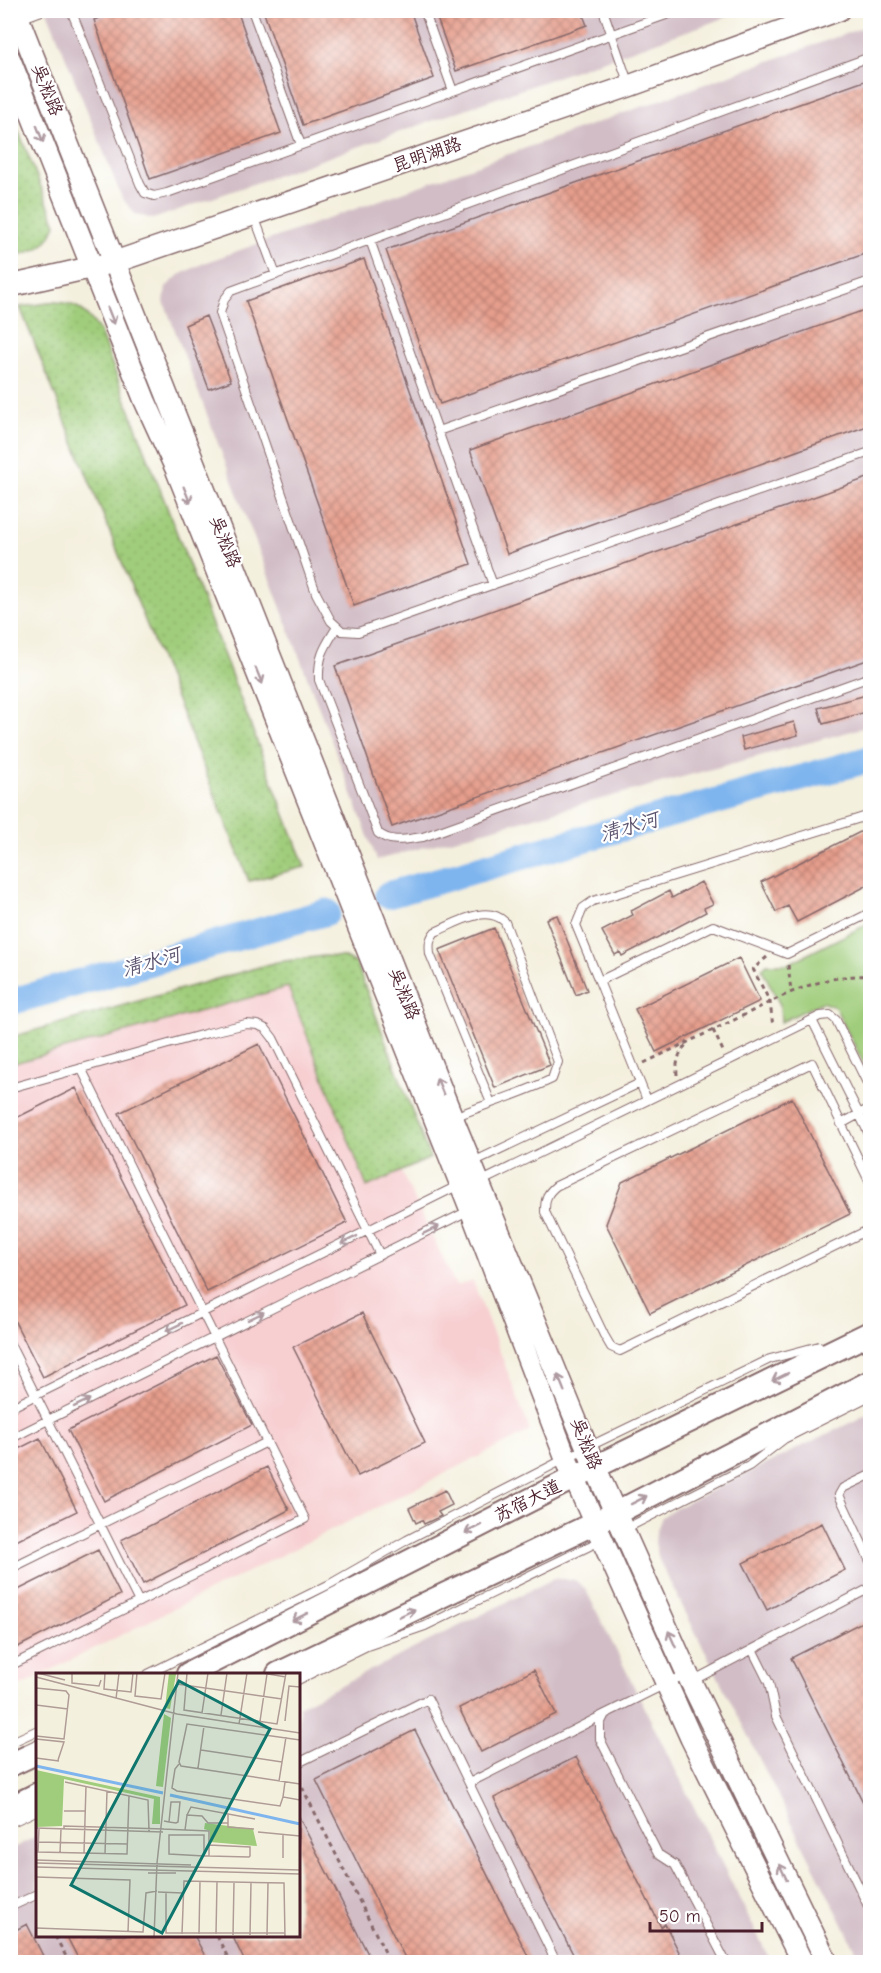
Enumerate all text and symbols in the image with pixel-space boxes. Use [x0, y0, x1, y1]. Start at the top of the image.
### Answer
street label: 吴淞路 [27, 61, 67, 119]
one-way arrow [35, 124, 46, 143]
street label: 昆明湖路 [390, 133, 464, 177]
one-way arrow [106, 306, 117, 324]
one-way arrow [182, 485, 193, 504]
street label: 吴淞路 [205, 513, 245, 571]
one-way arrow [254, 667, 265, 685]
water label: 清水河 [597, 807, 664, 846]
water label: 清水河 [119, 942, 186, 981]
street label: 吴淞路 [384, 965, 424, 1023]
one-way arrow [434, 1077, 445, 1096]
one-way arrow [421, 1223, 439, 1235]
one-way arrow [340, 1235, 358, 1246]
one-way arrow [247, 1310, 265, 1322]
one-way arrow [166, 1321, 184, 1333]
one-way arrow [771, 1372, 789, 1384]
one-way arrow [555, 1375, 566, 1393]
one-way arrow [72, 1397, 90, 1409]
street label: 吴淞路 [566, 1415, 606, 1473]
street label: 苏宿大道 [491, 1475, 565, 1527]
one-way arrow [630, 1494, 648, 1506]
one-way arrow [465, 1523, 483, 1535]
one-way arrow [397, 1606, 415, 1618]
one-way arrow [291, 1612, 309, 1624]
one-way arrow [666, 1631, 677, 1649]
inset map [36, 1673, 300, 1937]
one-way arrow [777, 1864, 789, 1882]
scale bar [650, 1895, 762, 1933]
text: 50 m [659, 1906, 701, 1927]

